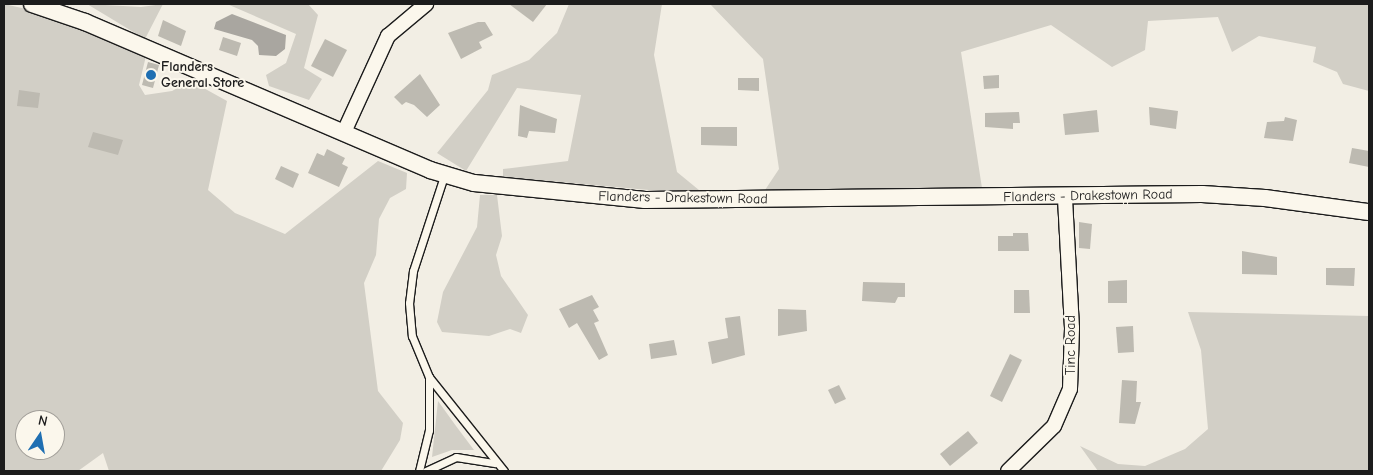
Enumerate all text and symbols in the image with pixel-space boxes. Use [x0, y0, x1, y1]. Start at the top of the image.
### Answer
place label: Flanders General Store [161, 59, 244, 92]
marker: Flanders General Store [145, 69, 157, 81]
street label: Flanders - Drakestown Road [1003, 186, 1173, 206]
street label: Flanders - Drakestown Road [598, 188, 768, 208]
street label: Tinc Road [1063, 315, 1079, 375]
north arrow [15, 410, 65, 460]
text: N [37, 412, 49, 430]

